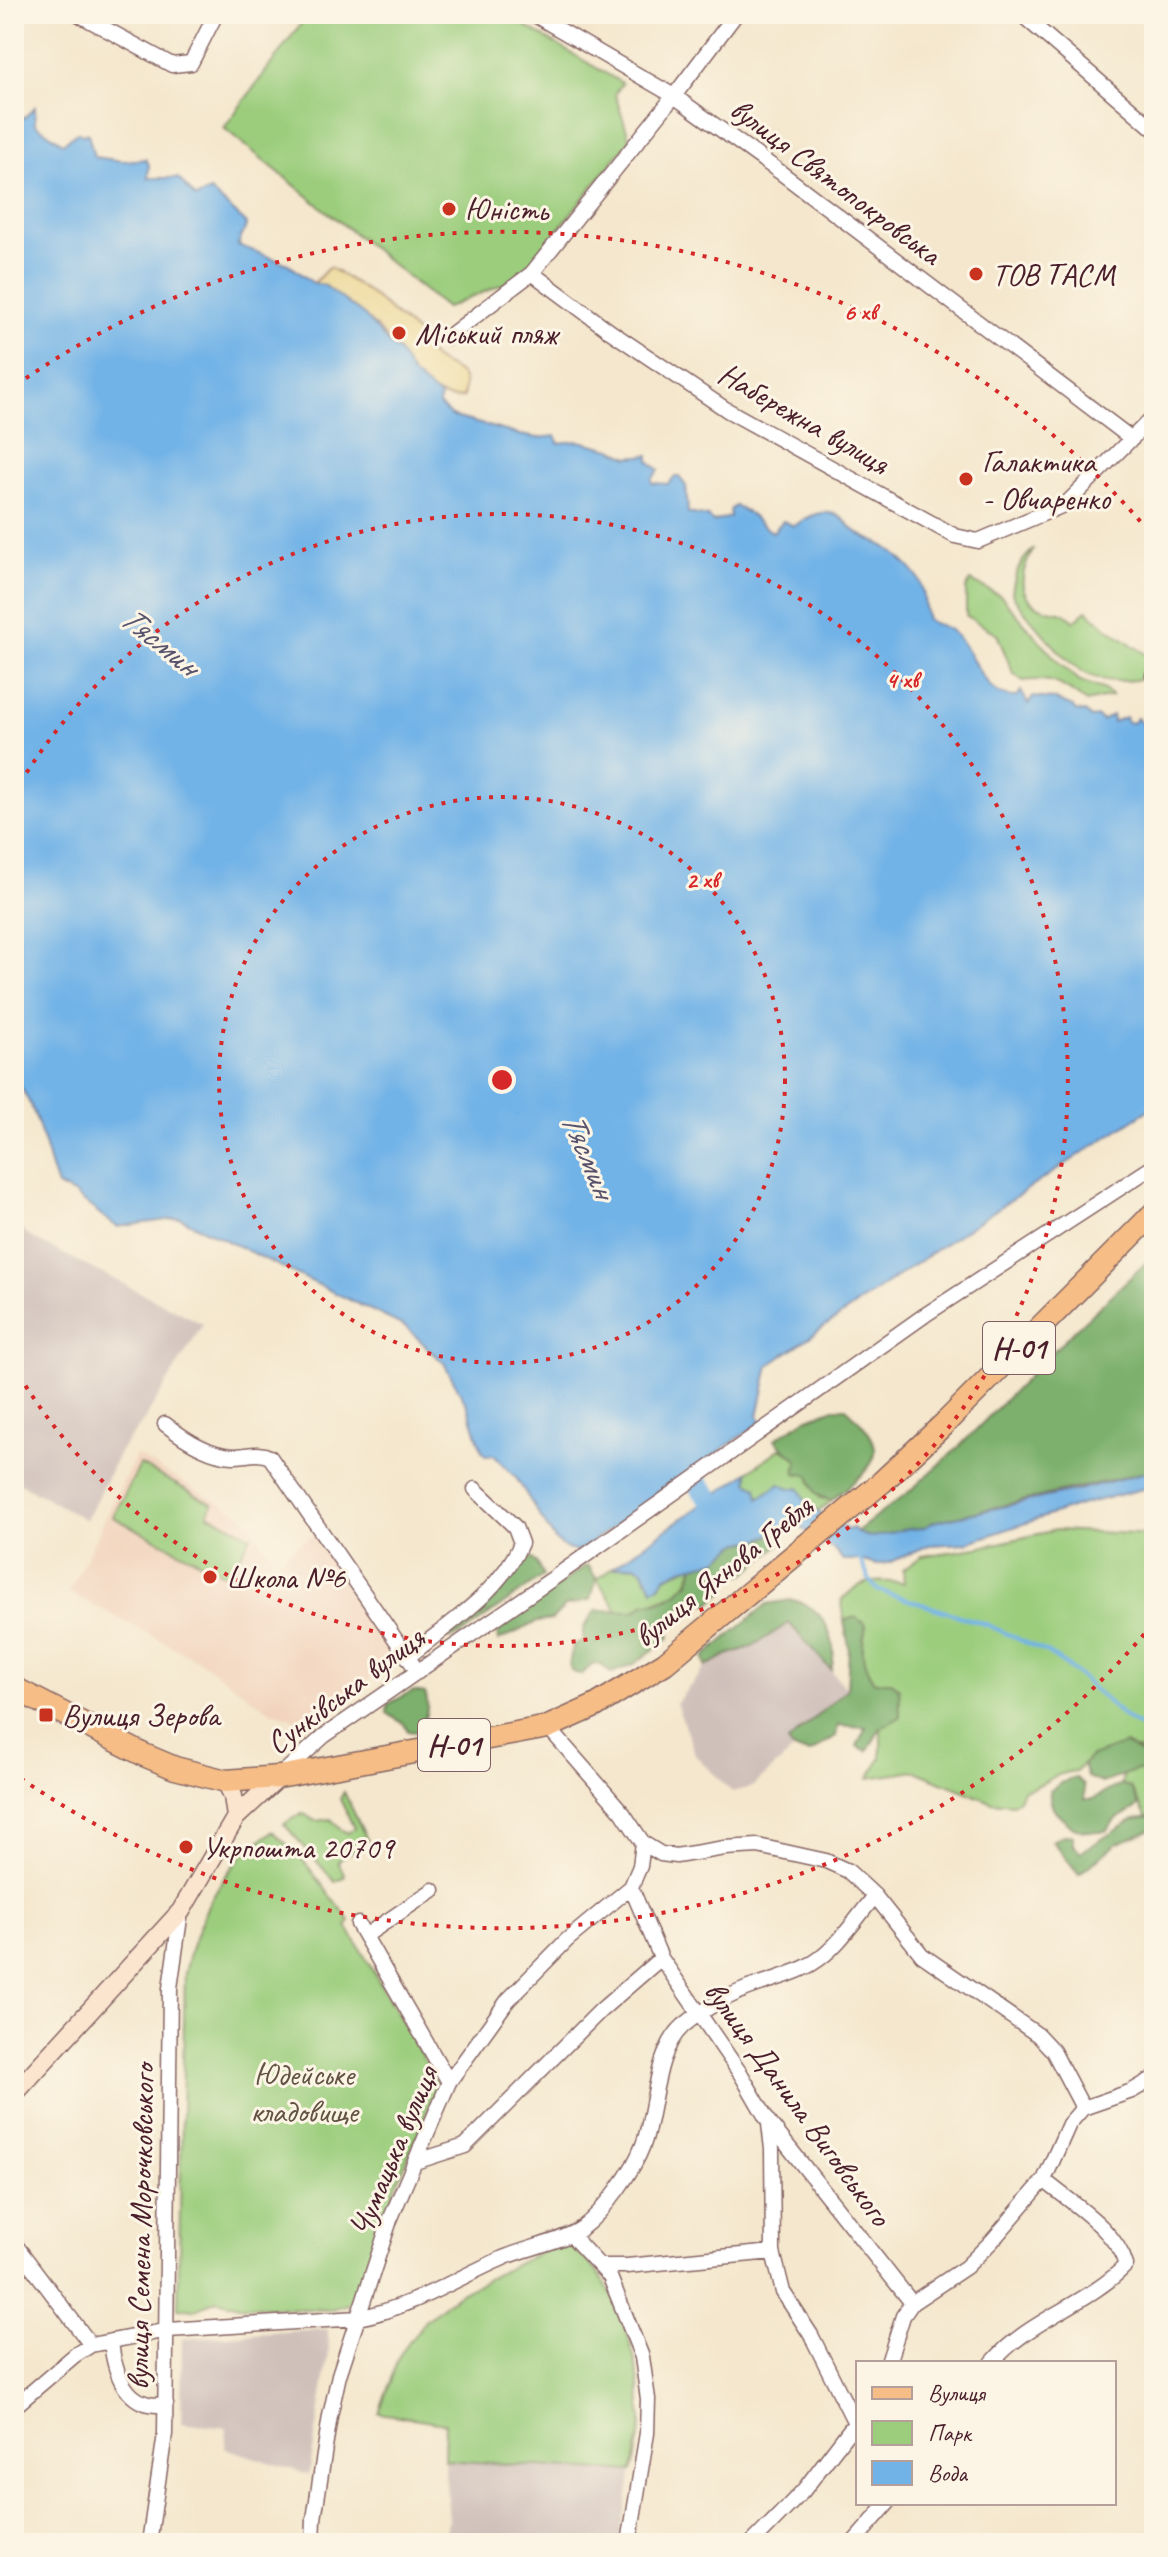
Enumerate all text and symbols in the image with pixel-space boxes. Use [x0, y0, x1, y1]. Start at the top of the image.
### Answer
street label: вулиця Святопокровська [722, 89, 951, 276]
place label: Юність [465, 189, 550, 230]
marker: Юність [440, 200, 458, 218]
place label: ТОВ ТАСМ [992, 254, 1116, 295]
marker: ТОВ ТАСМ [967, 265, 985, 283]
text: 6 хв [843, 297, 881, 327]
place label: Міський пляж [415, 313, 562, 354]
marker: Міський пляж [390, 324, 408, 342]
street label: Набережна вулиця [711, 353, 898, 485]
place label: Галактика - Овчаренко [982, 441, 1112, 519]
marker: Галактика - Овчаренко [957, 470, 975, 488]
water label: Тясмин [112, 596, 212, 689]
text: 4 хв [886, 665, 922, 695]
text: 2 хв [686, 865, 722, 895]
centre of rings [488, 1066, 516, 1094]
water label: Тясмин [551, 1105, 628, 1209]
road number: Н-01 [983, 1322, 1055, 1374]
street label: вулиця Яхнова Гребля [625, 1485, 823, 1656]
place label: Школа №6 [226, 1557, 347, 1598]
marker: Школа №6 [201, 1568, 219, 1586]
street label: Сунківська вулиця [258, 1617, 434, 1763]
place label: Вулиця Зерова [62, 1695, 222, 1736]
marker: Вулиця Зерова [37, 1706, 55, 1724]
road number: Н-01 [418, 1719, 490, 1771]
place label: Укрпошта 20709 [202, 1827, 396, 1868]
marker: Укрпошта 20709 [177, 1838, 195, 1856]
street label: вулиця Данила Виговського [695, 1973, 901, 2235]
park label: Юдейське кладовище [250, 2054, 360, 2132]
street label: Чумацька вулиця [339, 2058, 448, 2242]
street label: вулиця Семена Морочковського [117, 2060, 164, 2391]
legend [856, 2361, 1116, 2505]
text: Вулиця [928, 2378, 987, 2408]
text: Парк [928, 2418, 973, 2448]
text: Вода [928, 2458, 968, 2488]

